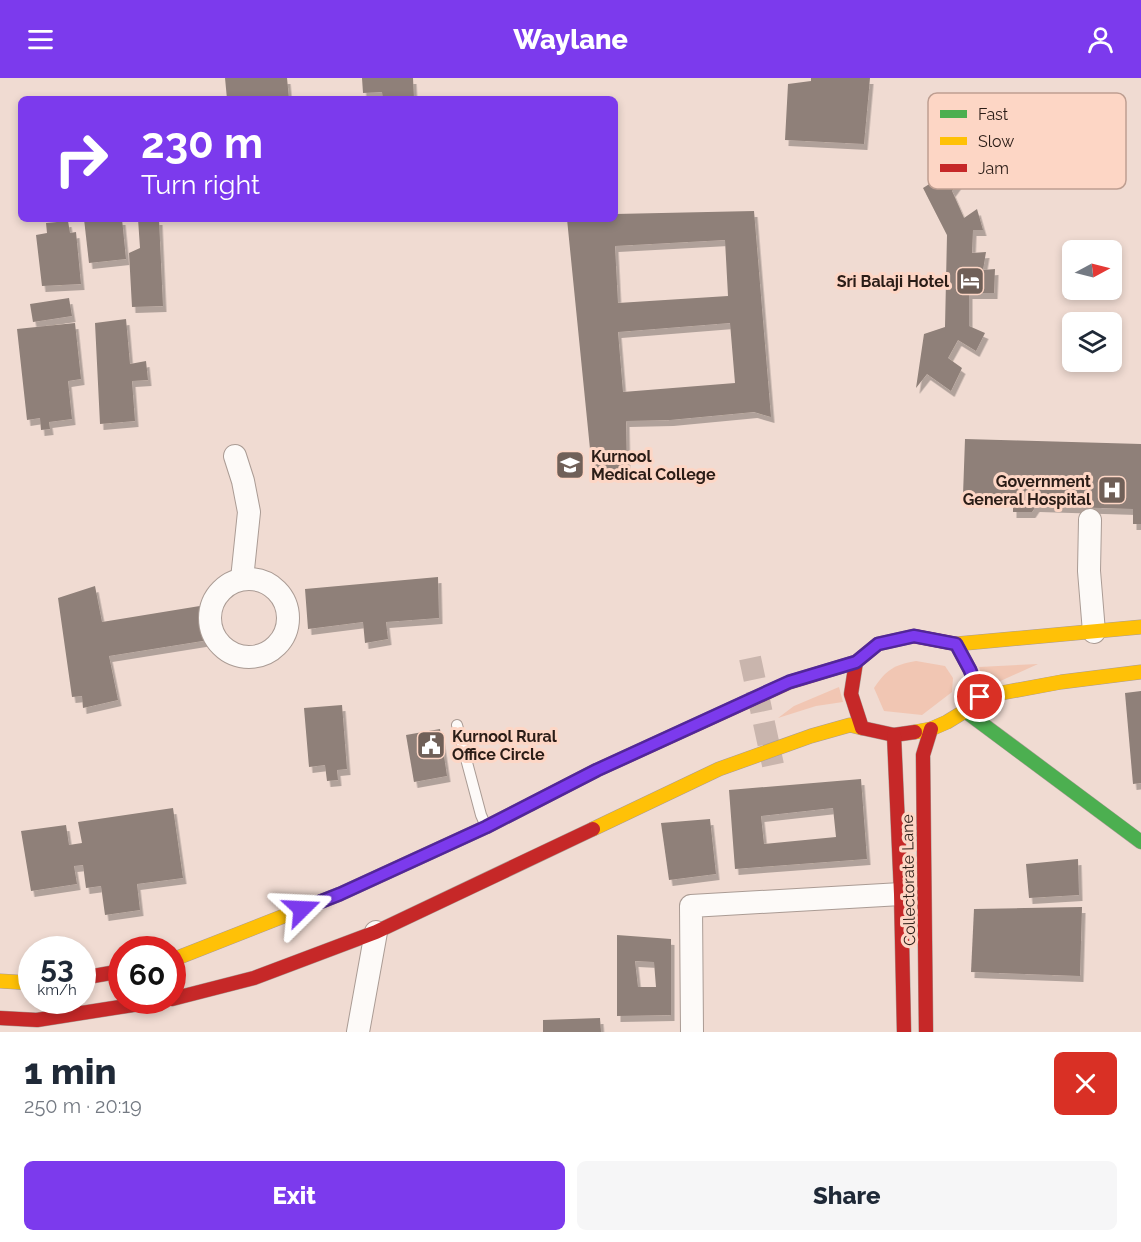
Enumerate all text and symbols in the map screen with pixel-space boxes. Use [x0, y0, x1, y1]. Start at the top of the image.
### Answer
icon: menu [24, 23, 57, 56]
icon: person [1084, 23, 1117, 56]
text: Waylane [513, 24, 628, 55]
legend [928, 93, 1126, 189]
text: Fast [978, 105, 1009, 124]
text: 230 m [141, 119, 263, 168]
icon: right [42, 120, 120, 198]
text: Slow [978, 132, 1014, 151]
text: Jam [978, 159, 1009, 178]
text: Turn right [141, 169, 260, 200]
north arrow [1062, 240, 1122, 300]
map controls [1062, 240, 1122, 372]
hotel icon: Sri Balaji Hotel [954, 265, 986, 297]
place label: Sri Balaji Hotel [837, 272, 950, 291]
button: layers [1062, 312, 1122, 372]
place label: Kurnool Medical College [591, 447, 716, 484]
school or university icon: Kurnool Medical College [554, 449, 586, 481]
place label: Government General Hospital [963, 472, 1092, 509]
hospital icon: Government General Hospital [1096, 474, 1128, 506]
pin [954, 671, 1005, 722]
icon: arrive [963, 680, 996, 713]
place label: Kurnool Rural Office Circle [452, 727, 558, 764]
public building icon: Kurnool Rural Office Circle [415, 729, 447, 761]
street label: Collectorate Lane [898, 814, 919, 946]
position arrow [270, 877, 334, 941]
speed limit sign: 60 [108, 936, 186, 1014]
text: 53 [40, 950, 74, 985]
text: km/h [37, 981, 77, 999]
text: 1 min [24, 1050, 116, 1092]
button: close [1054, 1052, 1117, 1115]
text: 250 m · 20:19 [24, 1094, 142, 1118]
button: Exit [24, 1161, 565, 1230]
button: Share [577, 1161, 1117, 1230]

